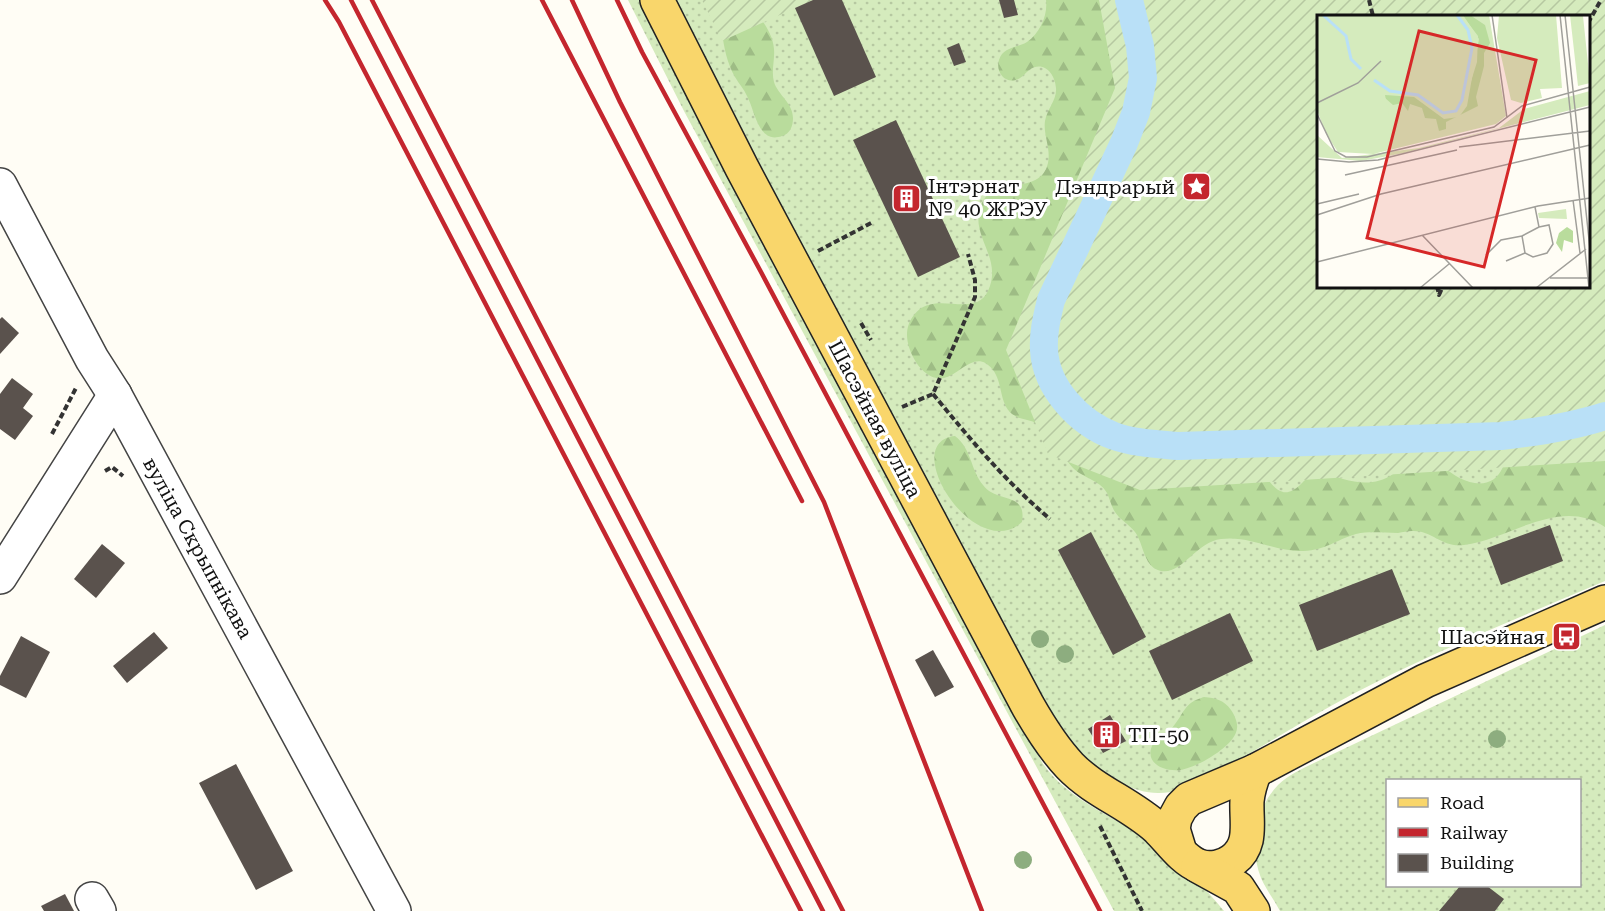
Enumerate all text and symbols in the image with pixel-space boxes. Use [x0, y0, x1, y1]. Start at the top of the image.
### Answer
inset map [1317, 15, 1590, 288]
place icon: Дэндрарый [1180, 171, 1212, 203]
place label: Інтэрнат № 40 ЖРЭУ [928, 174, 1048, 221]
place label: Дэндрарый [1055, 175, 1175, 199]
building icon: Інтэрнат № 40 ЖРЭУ [891, 182, 923, 214]
street label: Шасэйная вуліца [823, 336, 927, 502]
street label: вуліца Скрыпнікава [138, 453, 258, 643]
bus stop icon: Шасэйная [1550, 621, 1582, 653]
place label: Шасэйная [1440, 625, 1545, 649]
building icon: ТП-50 [1091, 719, 1123, 751]
place label: ТП-50 [1128, 723, 1189, 747]
legend [1386, 779, 1581, 887]
text: Road [1440, 792, 1485, 813]
text: Railway [1440, 822, 1508, 843]
text: Building [1440, 852, 1514, 873]

